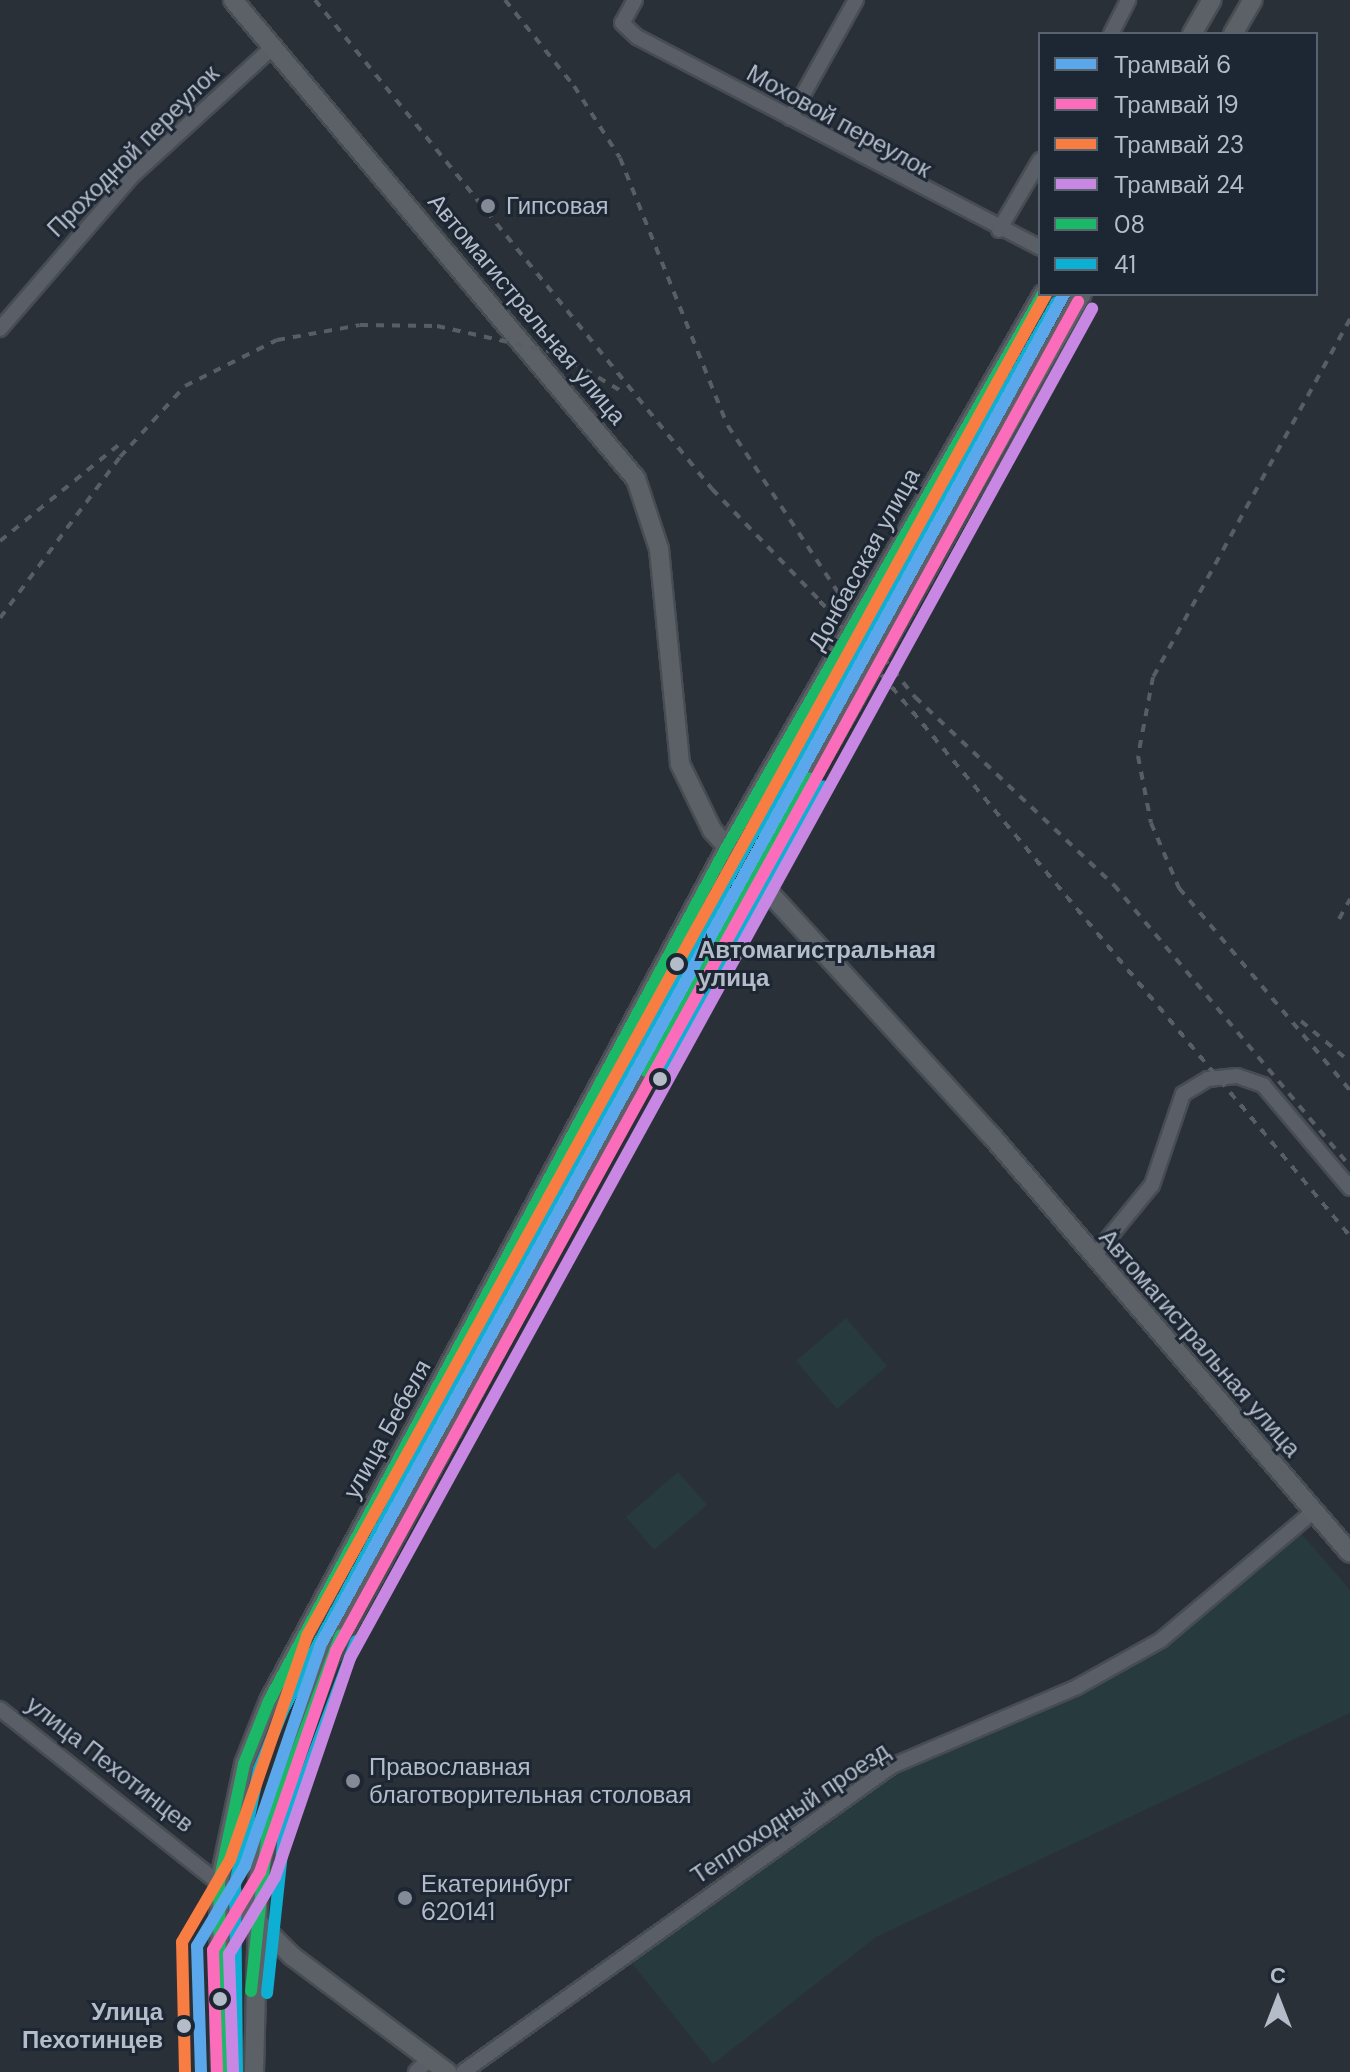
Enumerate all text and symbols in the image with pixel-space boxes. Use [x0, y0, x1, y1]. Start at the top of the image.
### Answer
legend [1038, 32, 1318, 296]
text: Трамвай 6 [1114, 49, 1231, 80]
street label: Моховой переулок [742, 58, 936, 184]
street label: Проходной переулок [41, 59, 225, 243]
text: Трамвай 19 [1114, 89, 1239, 120]
text: Трамвай 23 [1114, 129, 1244, 160]
text: Трамвай 24 [1114, 169, 1244, 200]
street label: Автомагистральная улица [422, 188, 632, 430]
place label: Гипсовая [506, 192, 608, 220]
marker: Гипсовая [477, 195, 499, 217]
text: 08 [1114, 209, 1145, 240]
text: 41 [1114, 249, 1136, 280]
street label: Донбасская улица [802, 463, 926, 655]
place label: Автомагистральная улица [698, 936, 936, 992]
marker: Автомагистральная улица [663, 950, 691, 978]
unlabelled marker [652, 1071, 668, 1087]
street label: Автомагистральная улица [1093, 1223, 1307, 1463]
street label: улица Бебеля [337, 1355, 437, 1503]
street label: улица Пехотинцев [21, 1690, 199, 1838]
street label: Теплоходный проезд [685, 1736, 895, 1890]
place label: Православная благотворительная столовая [369, 1753, 691, 1809]
marker: Православная благотворительная столовая [344, 1772, 362, 1790]
place label: Екатеринбург 620141 [421, 1870, 572, 1926]
marker: Екатеринбург 620141 [396, 1889, 414, 1907]
north arrow [1238, 1960, 1318, 2040]
text: С [1270, 1961, 1286, 1990]
unlabelled marker [212, 1991, 228, 2007]
place label: Улица Пехотинцев [22, 1998, 163, 2054]
marker: Улица Пехотинцев [170, 2012, 198, 2040]

